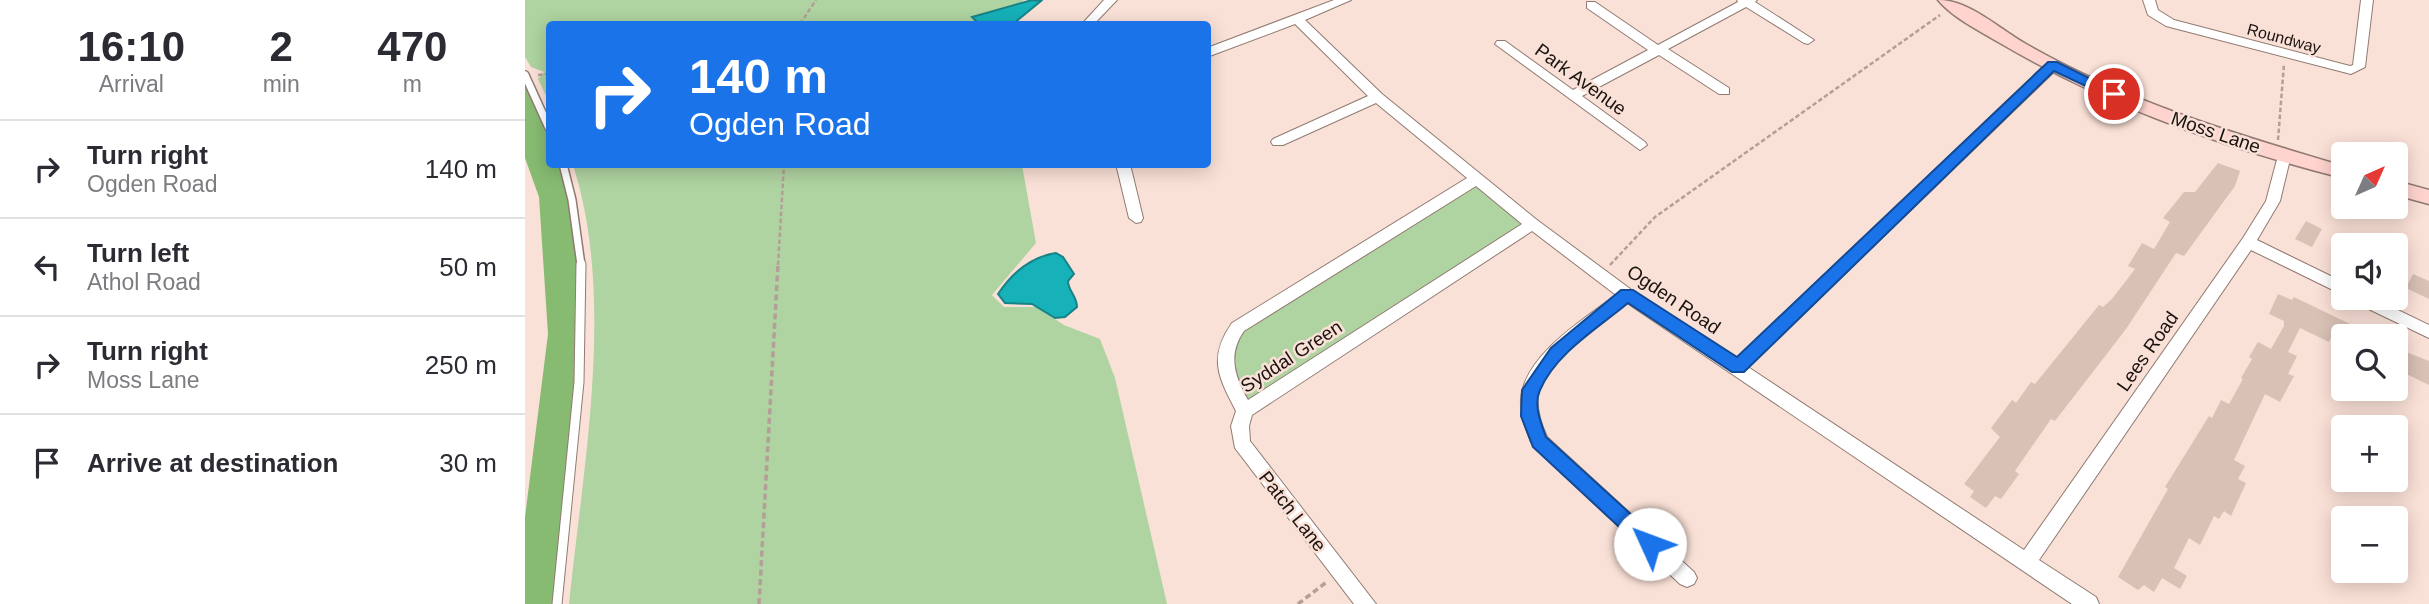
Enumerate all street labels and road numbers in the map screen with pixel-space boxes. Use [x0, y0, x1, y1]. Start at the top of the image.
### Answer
street label: Roundway [2245, 20, 2323, 56]
street label: Park Avenue [1531, 39, 1630, 119]
street label: Moss Lane [2168, 107, 2263, 158]
street label: Ogden Road [1623, 261, 1724, 338]
street label: Lees Road [2112, 308, 2182, 395]
street label: Syddal Green [1237, 316, 1346, 397]
street label: Patch Lane [1255, 467, 1330, 556]

